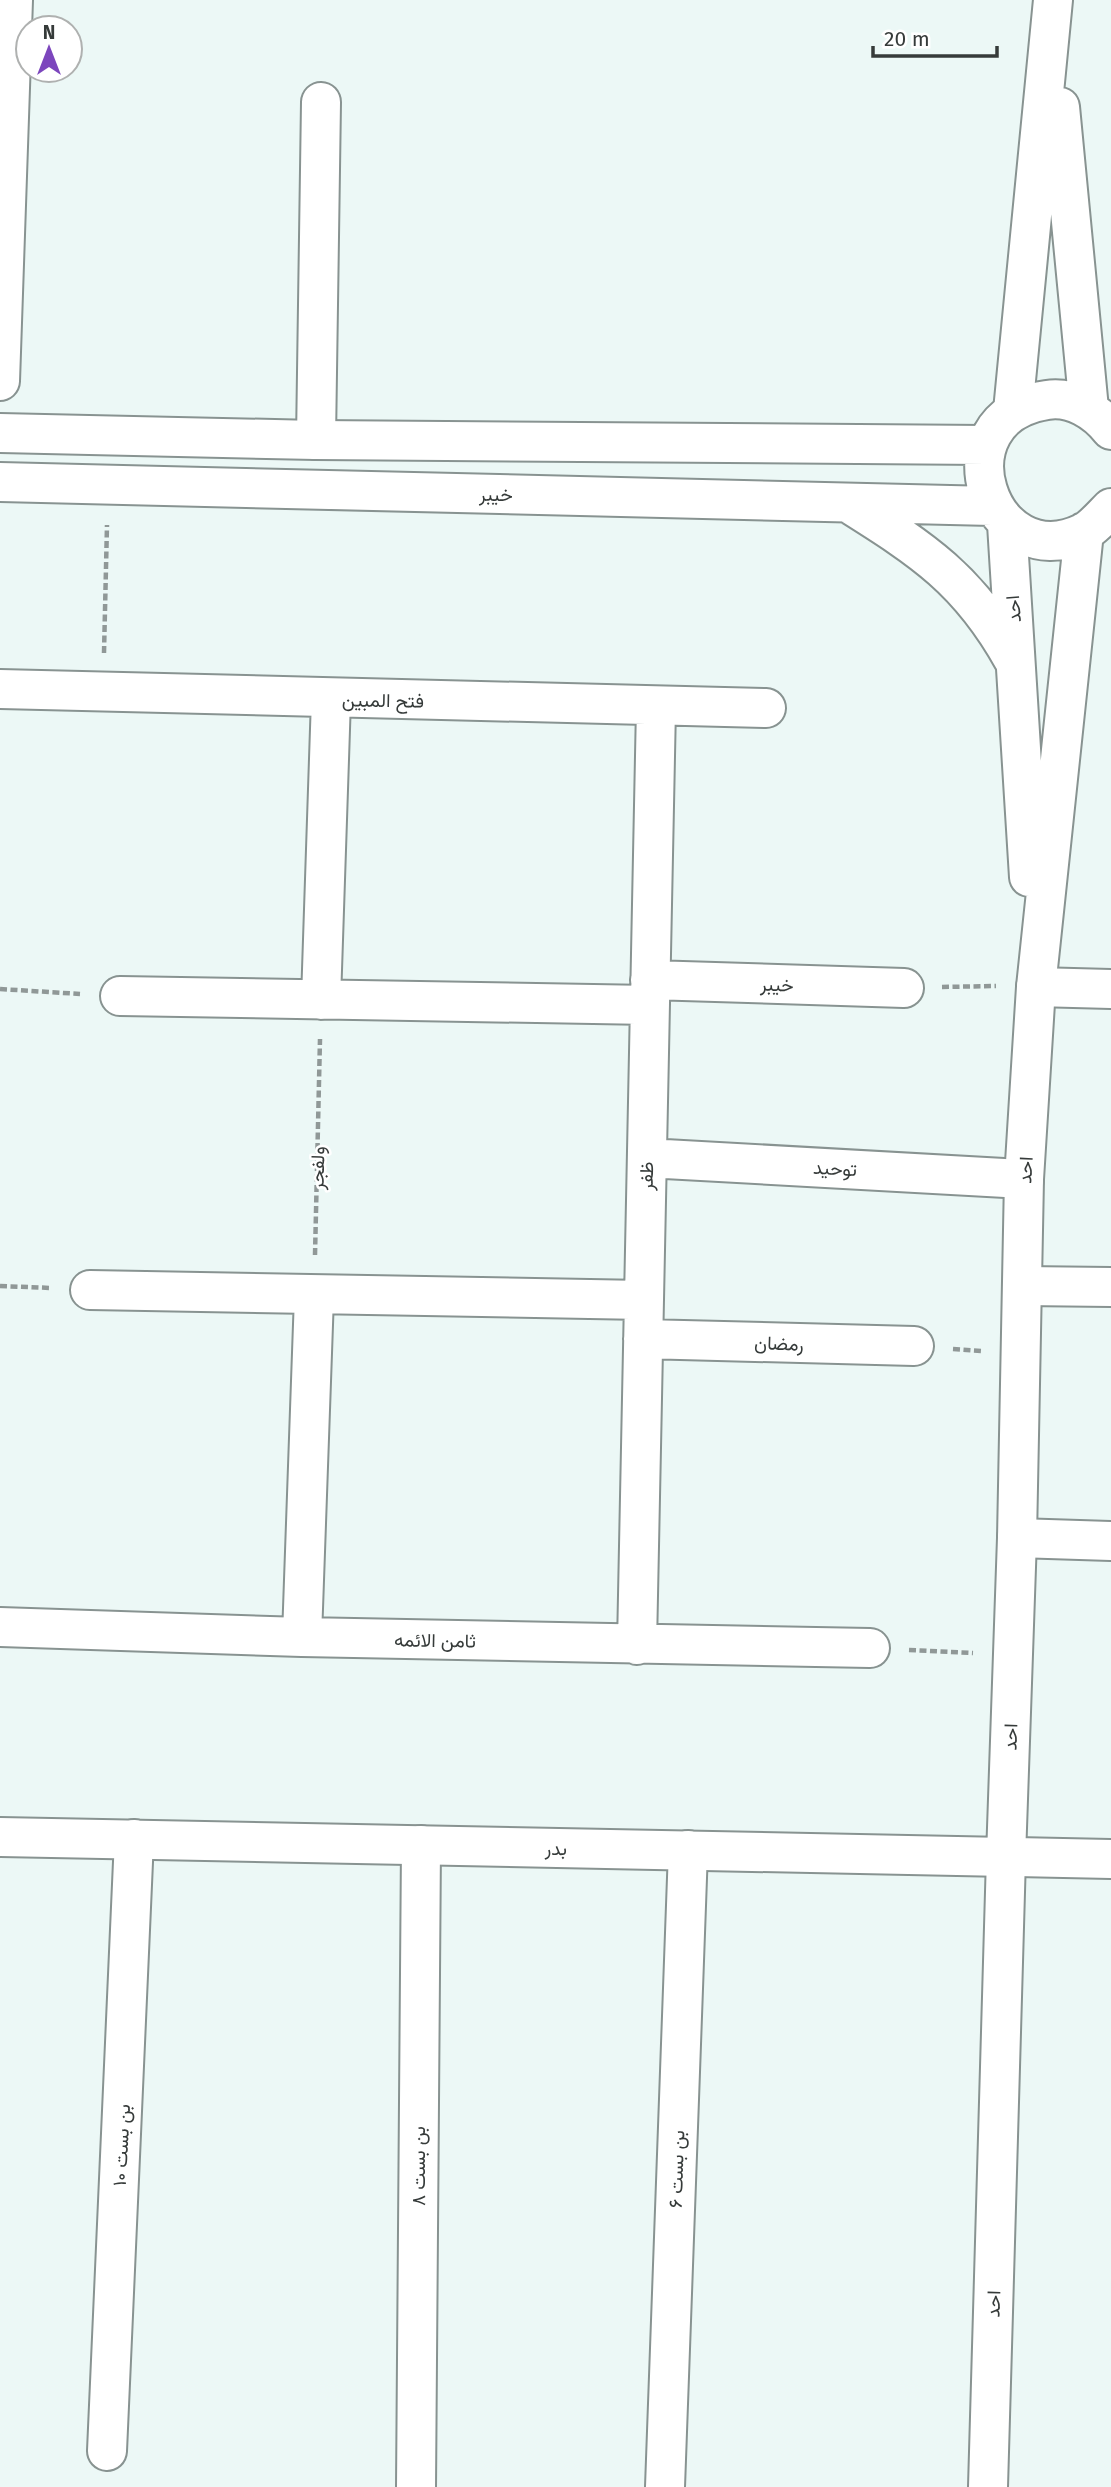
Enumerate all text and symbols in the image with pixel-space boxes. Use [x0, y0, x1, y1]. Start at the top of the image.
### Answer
north arrow [14, 14, 84, 84]
scale bar [873, 14, 997, 58]
text: N [43, 21, 55, 44]
text: 20 m [884, 26, 930, 52]
street label: خیبر [478, 483, 513, 506]
street label: احد [1001, 595, 1026, 623]
street label: فتح المبین [342, 688, 424, 715]
street label: خیبر [759, 972, 794, 997]
street label: ولفجر [306, 1146, 329, 1191]
street label: توحید [812, 1156, 858, 1181]
street label: احد [1013, 1156, 1038, 1184]
street label: ظفر [635, 1161, 658, 1192]
street label: رمضان [754, 1331, 804, 1356]
street label: ثامن الائمه [394, 1628, 476, 1653]
street label: احد [999, 1723, 1022, 1751]
street label: بدر [544, 1837, 567, 1860]
street label: بن بست ۱۰ [108, 2103, 135, 2187]
street label: بن بست ۸ [407, 2126, 430, 2206]
street label: بن بست ۶ [664, 2130, 689, 2208]
street label: احد [982, 2290, 1005, 2318]

